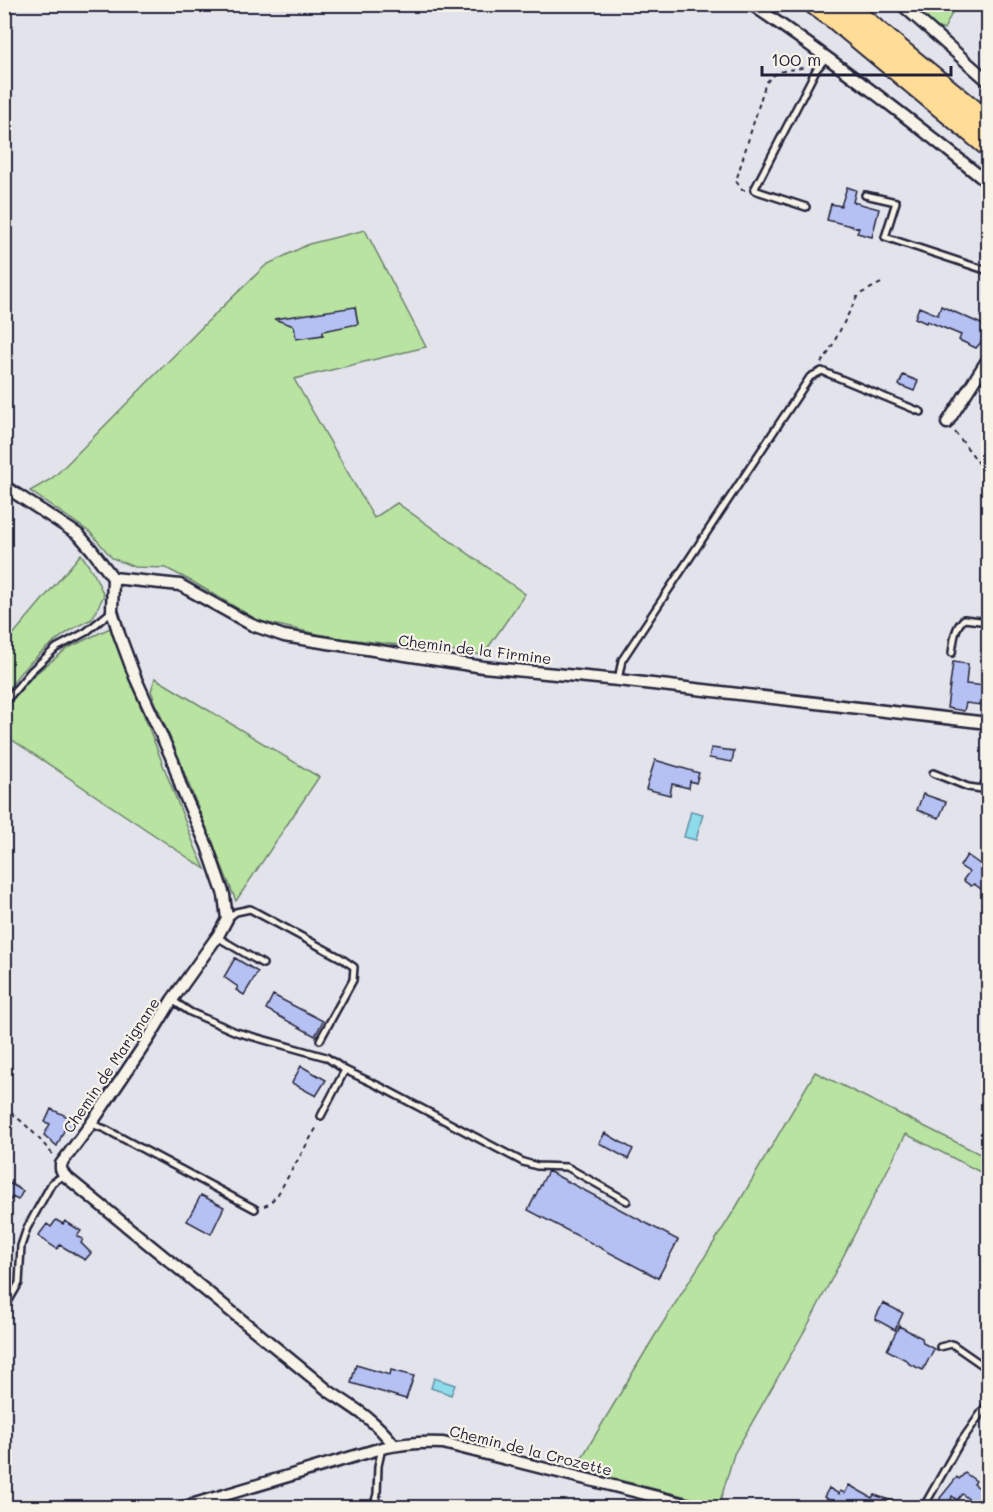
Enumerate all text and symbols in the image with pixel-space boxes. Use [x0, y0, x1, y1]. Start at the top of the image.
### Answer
scale bar [762, 39, 951, 77]
text: 100 m [771, 47, 821, 71]
street label: Chemin de la Firmine [397, 630, 553, 668]
street label: Chemin de Marignane [58, 993, 164, 1137]
street label: Chemin de la Crozette [448, 1420, 614, 1480]

